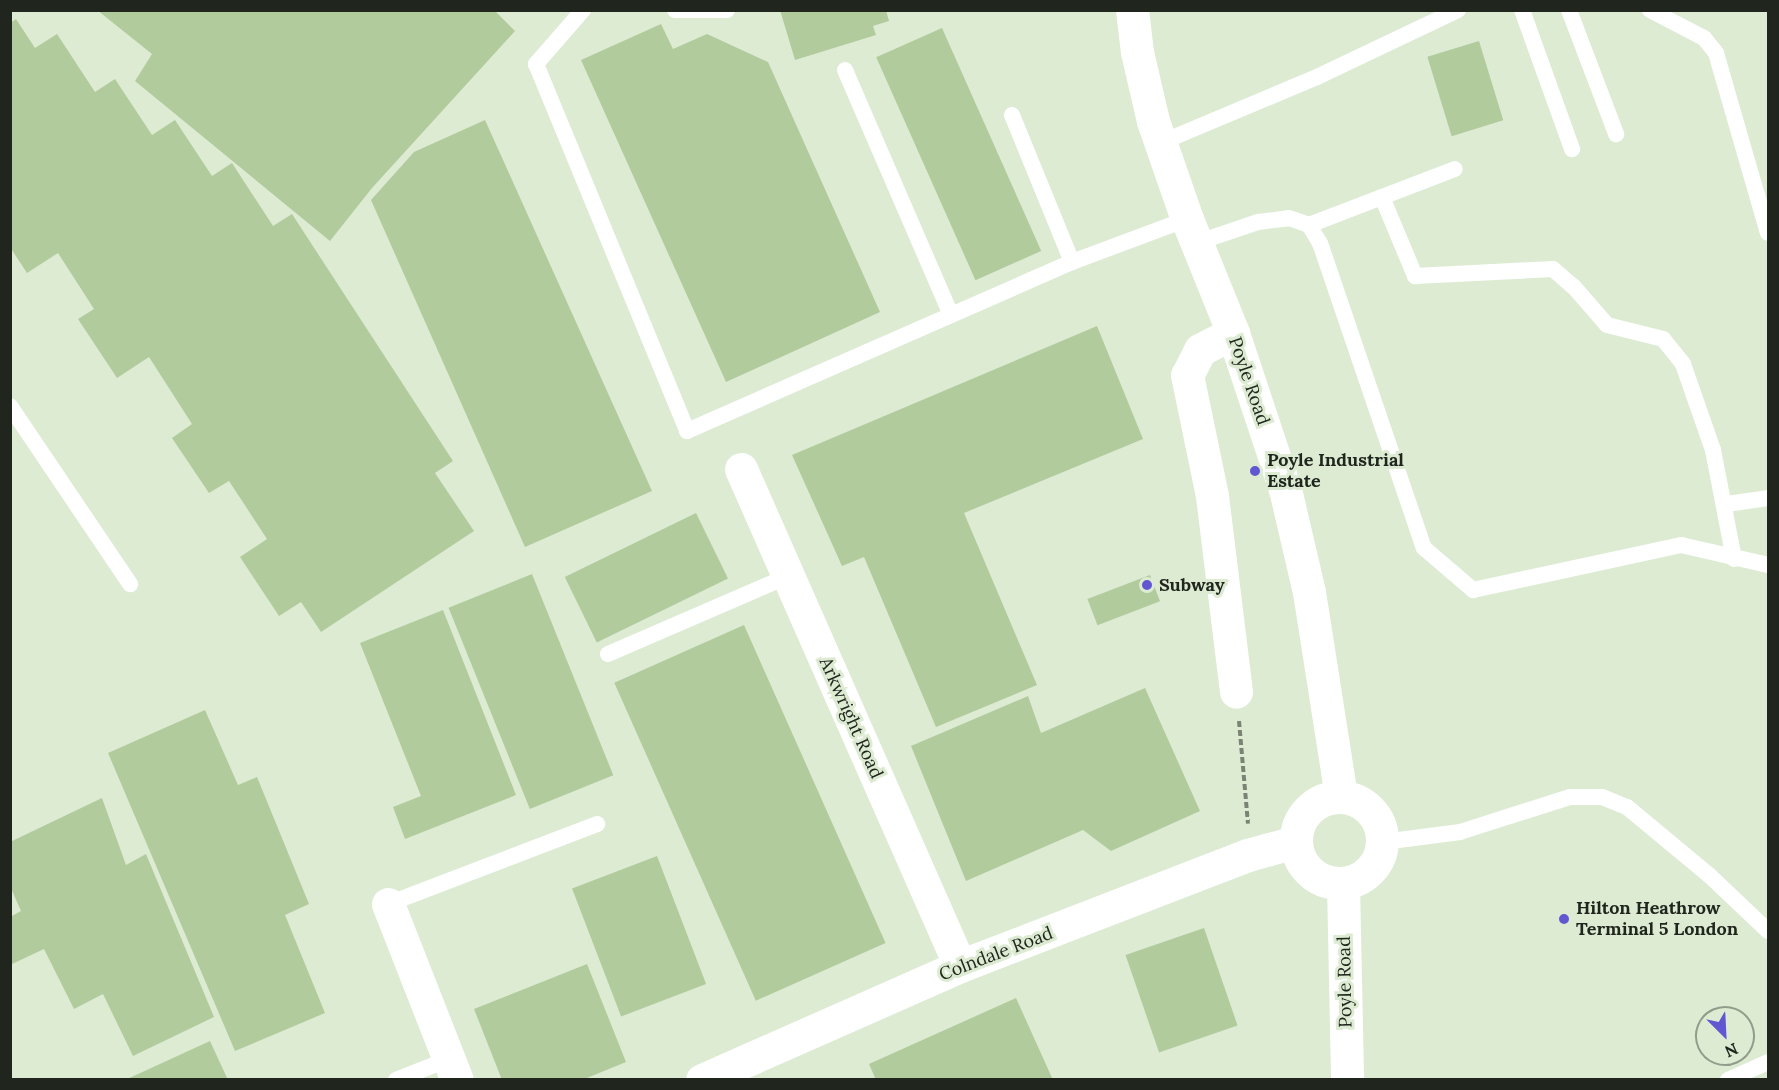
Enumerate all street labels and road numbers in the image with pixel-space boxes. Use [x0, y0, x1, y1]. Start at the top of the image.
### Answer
street label: Poyle Road [1224, 334, 1274, 428]
street label: Arkwright Road [815, 654, 887, 782]
street label: Colndale Road [936, 922, 1056, 986]
street label: Poyle Road [1333, 936, 1357, 1028]

